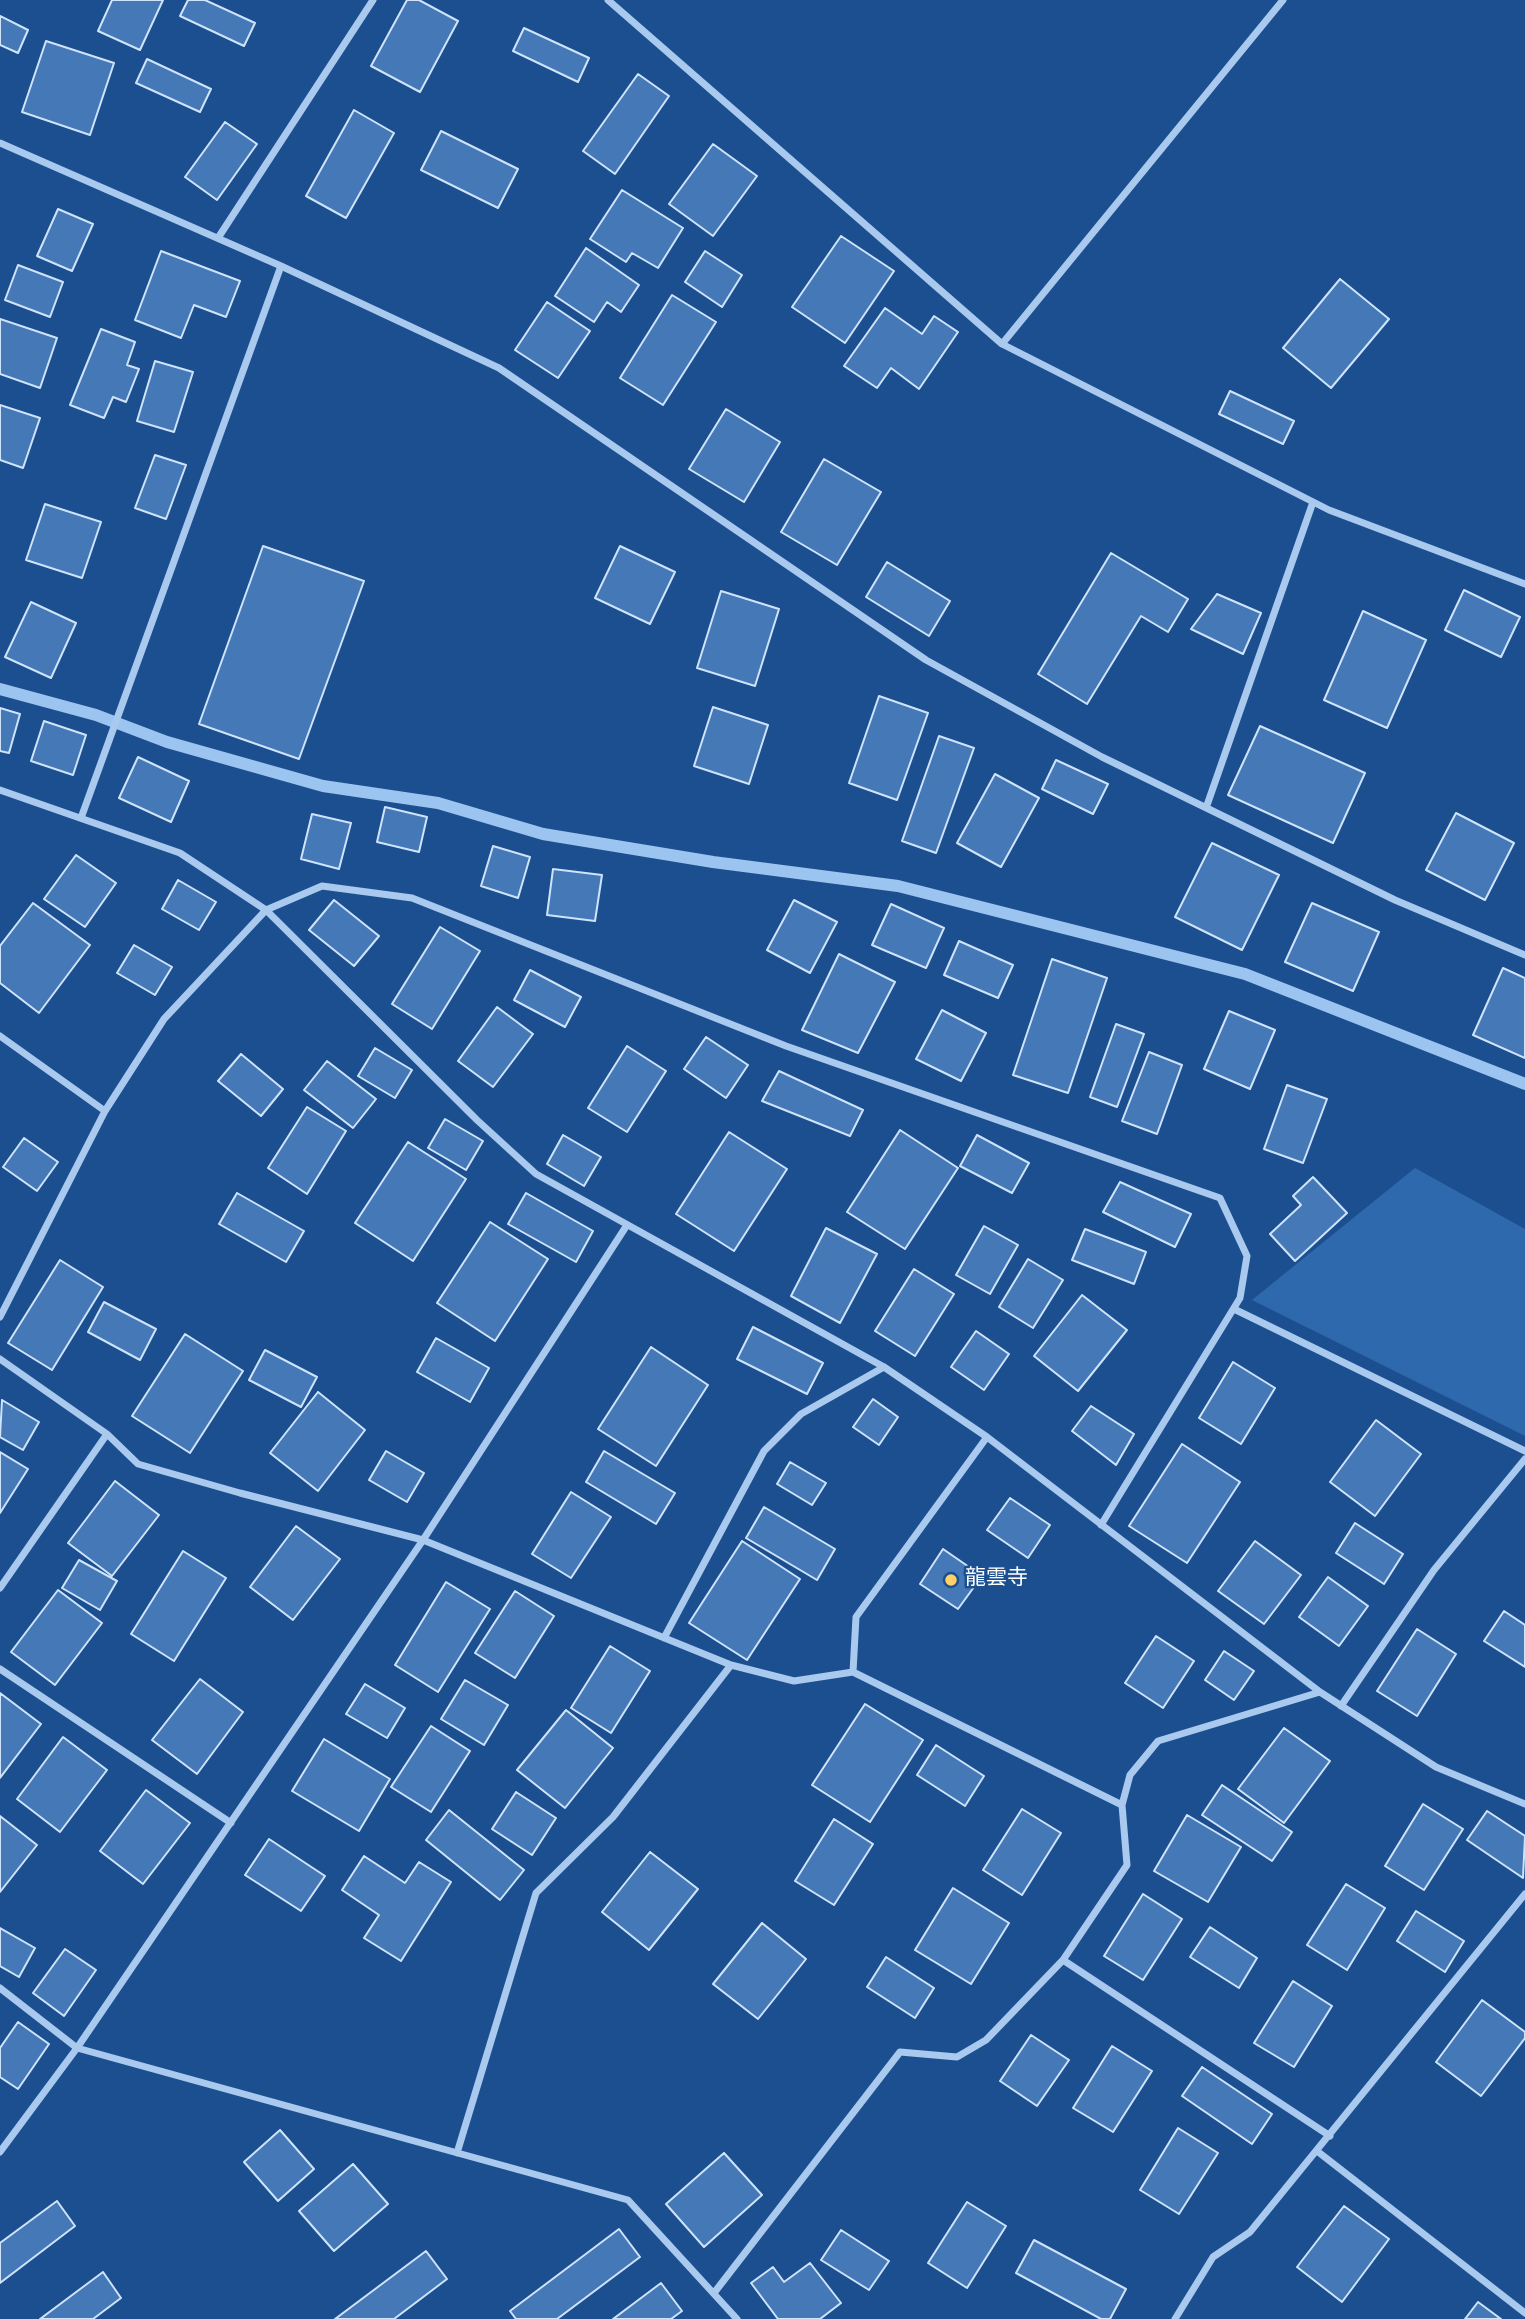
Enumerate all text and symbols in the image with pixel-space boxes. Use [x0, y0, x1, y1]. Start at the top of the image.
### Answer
place label: 龍雲寺 [965, 1567, 1028, 1593]
marker: 龍雲寺 [943, 1572, 959, 1588]

